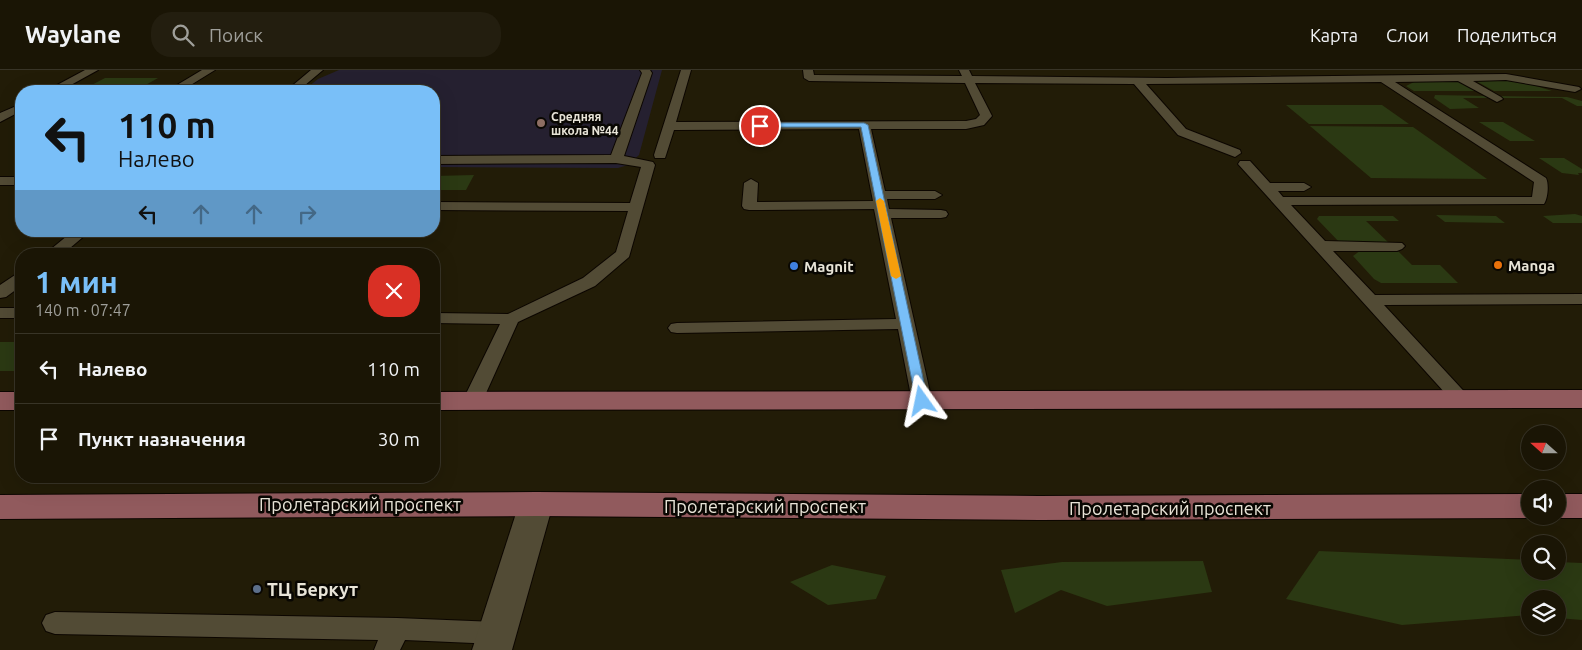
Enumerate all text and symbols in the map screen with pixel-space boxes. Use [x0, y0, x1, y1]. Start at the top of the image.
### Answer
search box [151, 12, 501, 57]
text: Waylane [25, 21, 121, 48]
icon: search [169, 21, 197, 49]
text: Поиск [209, 24, 263, 46]
text: Карта [1310, 25, 1358, 45]
text: Слои [1386, 25, 1429, 45]
text: Поделиться [1457, 25, 1557, 45]
icon: left [35, 105, 100, 170]
text: 110 m [118, 105, 216, 145]
pin [739, 105, 781, 147]
place label: Средняя школа №44 [551, 110, 619, 137]
icon: arrive [746, 112, 774, 140]
marker: Средняя школа №44 [535, 117, 547, 129]
text: Налево [118, 146, 195, 171]
icon: left [134, 200, 162, 228]
icon: ahead [187, 200, 215, 228]
icon: ahead [240, 200, 268, 228]
icon: right [293, 200, 321, 228]
place label: Manga [1508, 257, 1555, 274]
place label: Magnit [804, 258, 854, 275]
marker: Manga [1492, 259, 1504, 271]
marker: Magnit [788, 260, 800, 272]
text: 1 мин [35, 265, 118, 299]
button: close [368, 265, 420, 317]
text: 140 m · 07:47 [35, 301, 131, 319]
icon: left [35, 355, 63, 383]
text: Налево [78, 358, 147, 380]
text: 110 m [367, 358, 420, 380]
position arrow [895, 374, 947, 426]
icon: arrive [35, 425, 63, 453]
north arrow [1521, 425, 1566, 470]
map controls [1521, 425, 1566, 635]
text: Пункт назначения [78, 428, 246, 450]
text: 30 m [378, 428, 420, 450]
button: sound [1521, 480, 1566, 525]
street label: Пролетарский проспект [259, 494, 461, 514]
street label: Пролетарский проспект [664, 496, 866, 516]
street label: Пролетарский проспект [1069, 498, 1271, 518]
button: search [1521, 535, 1566, 580]
place label: ТЦ Беркут [267, 579, 358, 599]
marker: ТЦ Беркут [251, 583, 263, 595]
button: layers [1521, 590, 1566, 635]

